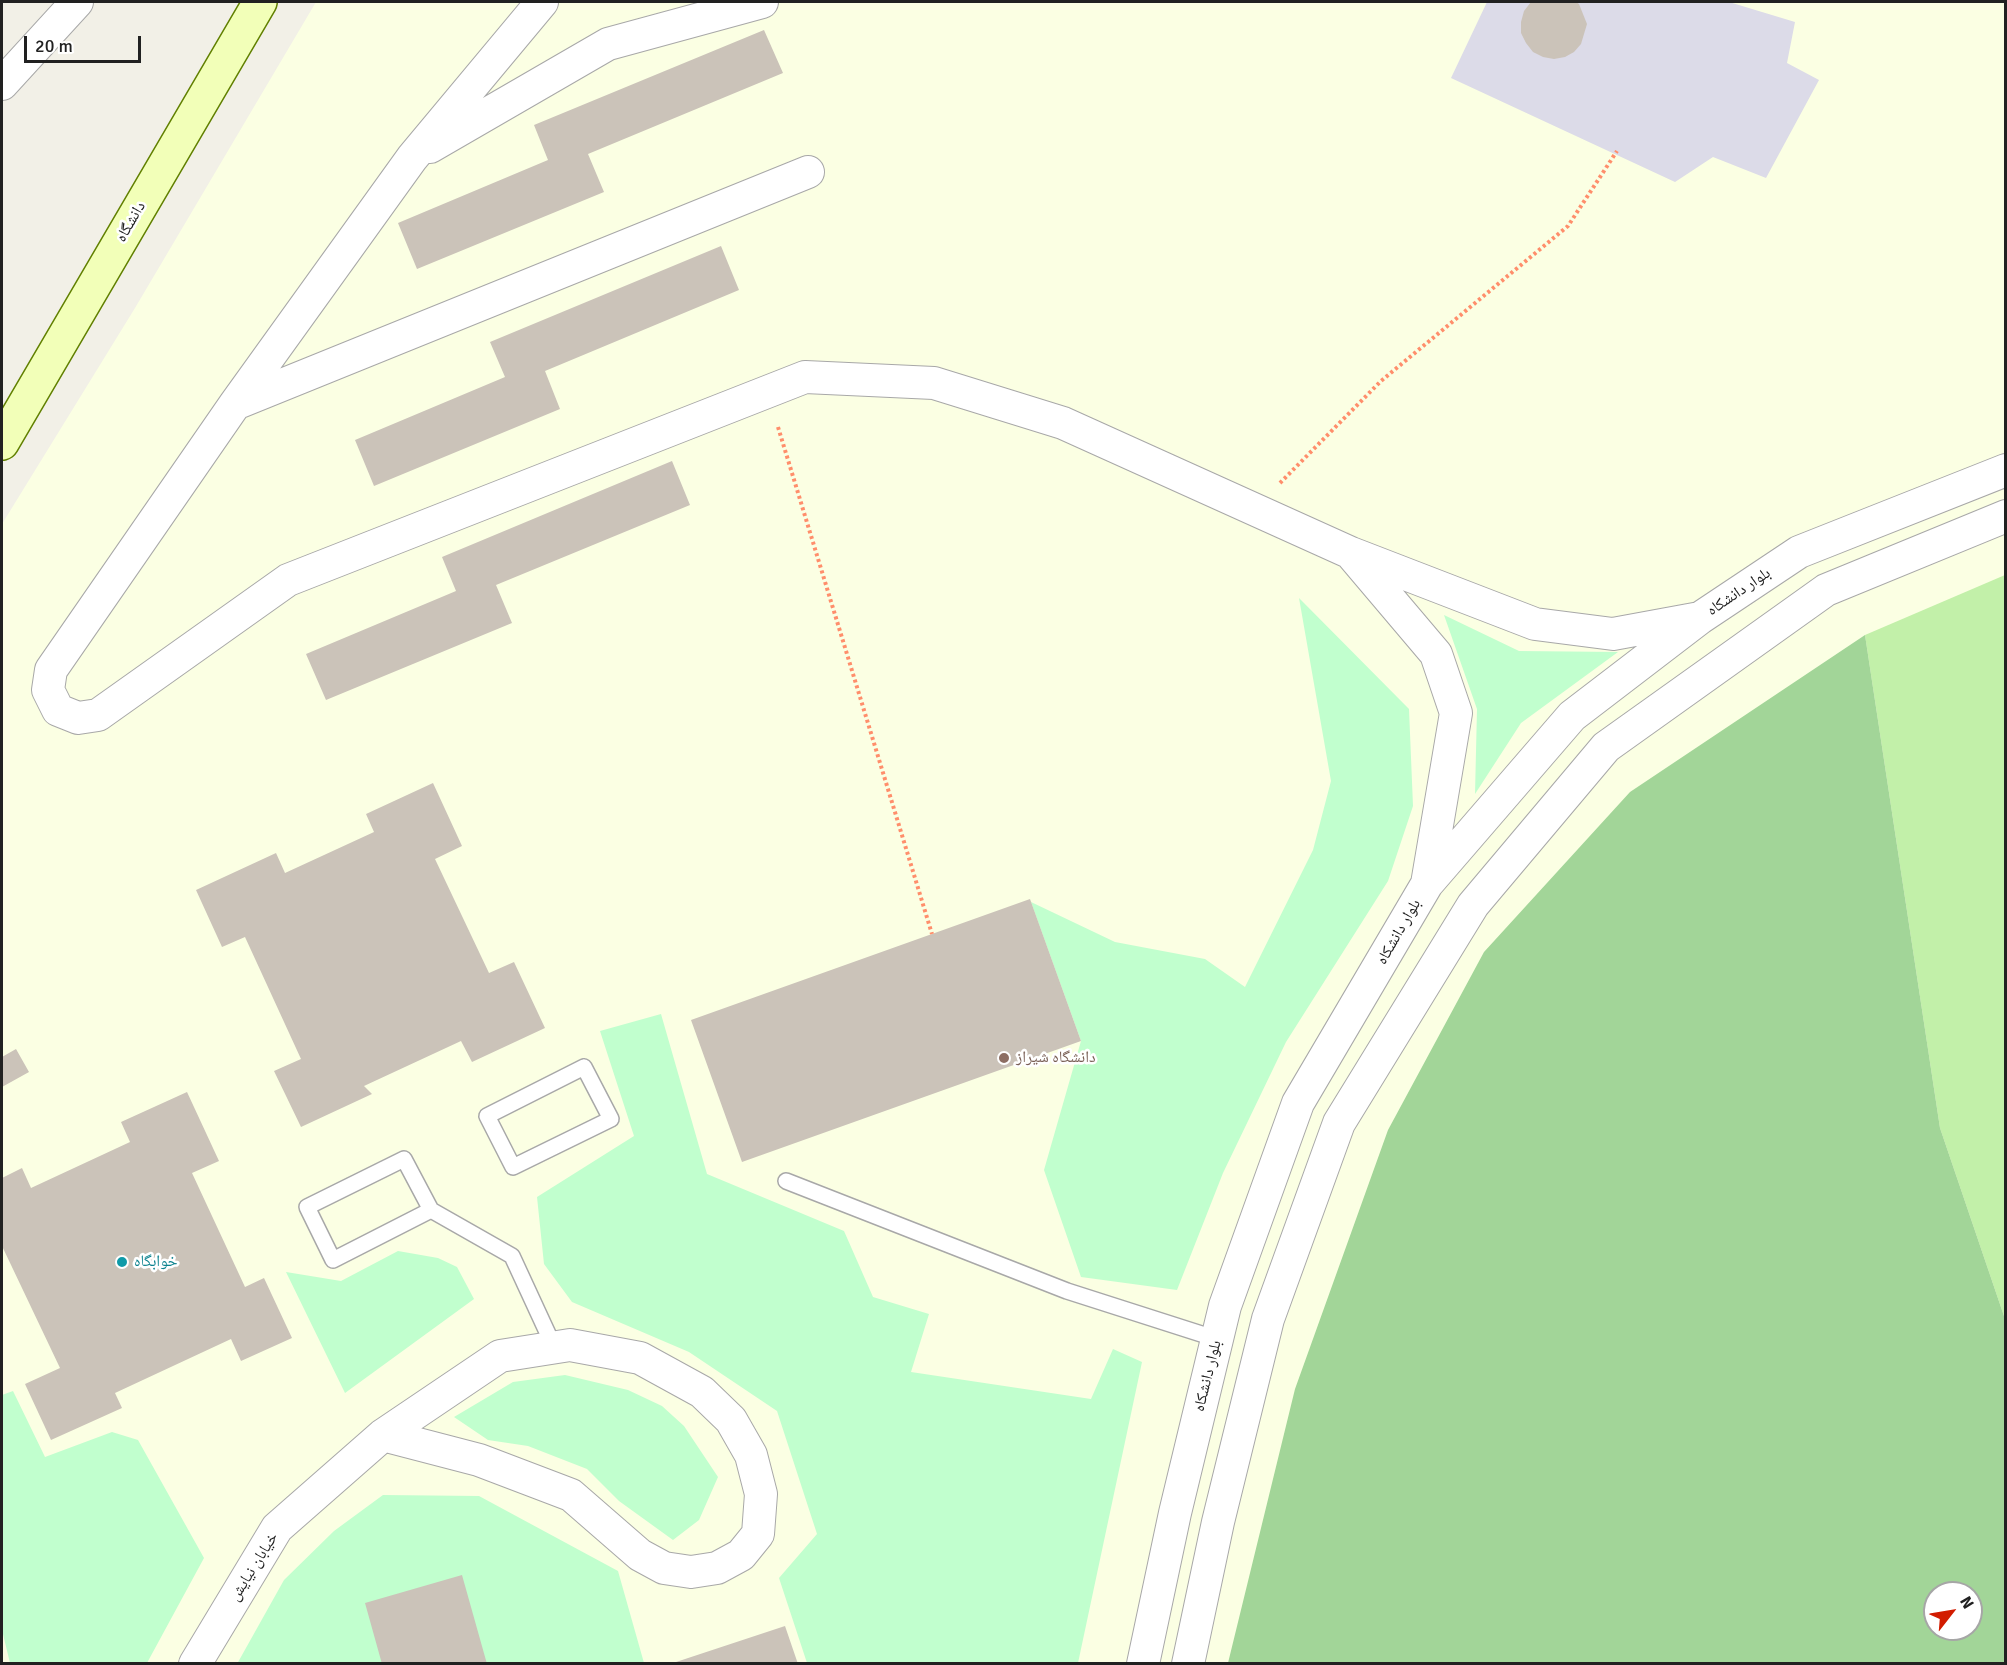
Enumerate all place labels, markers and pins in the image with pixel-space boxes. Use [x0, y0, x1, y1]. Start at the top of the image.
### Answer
place label: دانشگاه شیراز [1016, 1048, 1096, 1068]
marker: دانشگاه شیراز [997, 1051, 1011, 1065]
place label: خوابگاه [134, 1252, 178, 1272]
marker: خوابگاه [115, 1255, 129, 1269]

